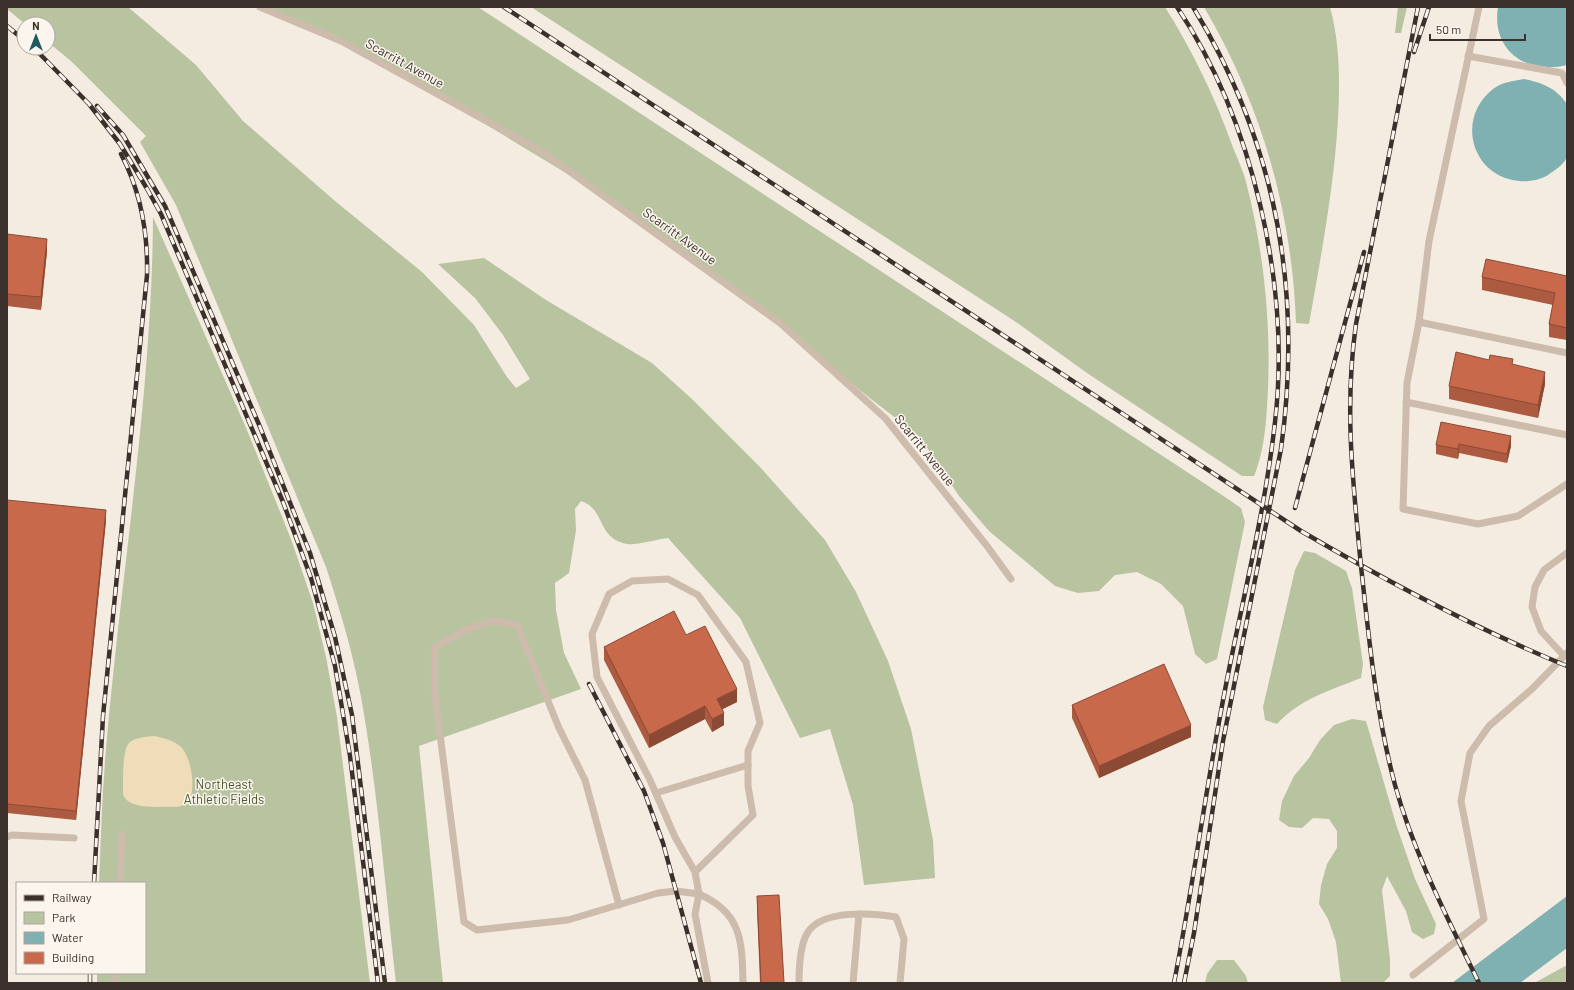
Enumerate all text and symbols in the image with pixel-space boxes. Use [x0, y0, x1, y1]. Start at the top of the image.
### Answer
north arrow [16, 16, 56, 56]
scale bar [1430, 16, 1525, 42]
text: N [32, 19, 40, 32]
text: 50 m [1436, 22, 1461, 36]
street label: Scarritt Avenue [363, 35, 447, 91]
street label: Scarritt Avenue [640, 204, 720, 268]
street label: Scarritt Avenue [891, 411, 959, 489]
park label: Northeast Athletic Fields [184, 776, 264, 807]
legend [16, 882, 146, 974]
text: Railway [52, 890, 92, 904]
text: Park [52, 910, 76, 924]
text: Water [52, 930, 84, 944]
text: Building [52, 950, 94, 964]

